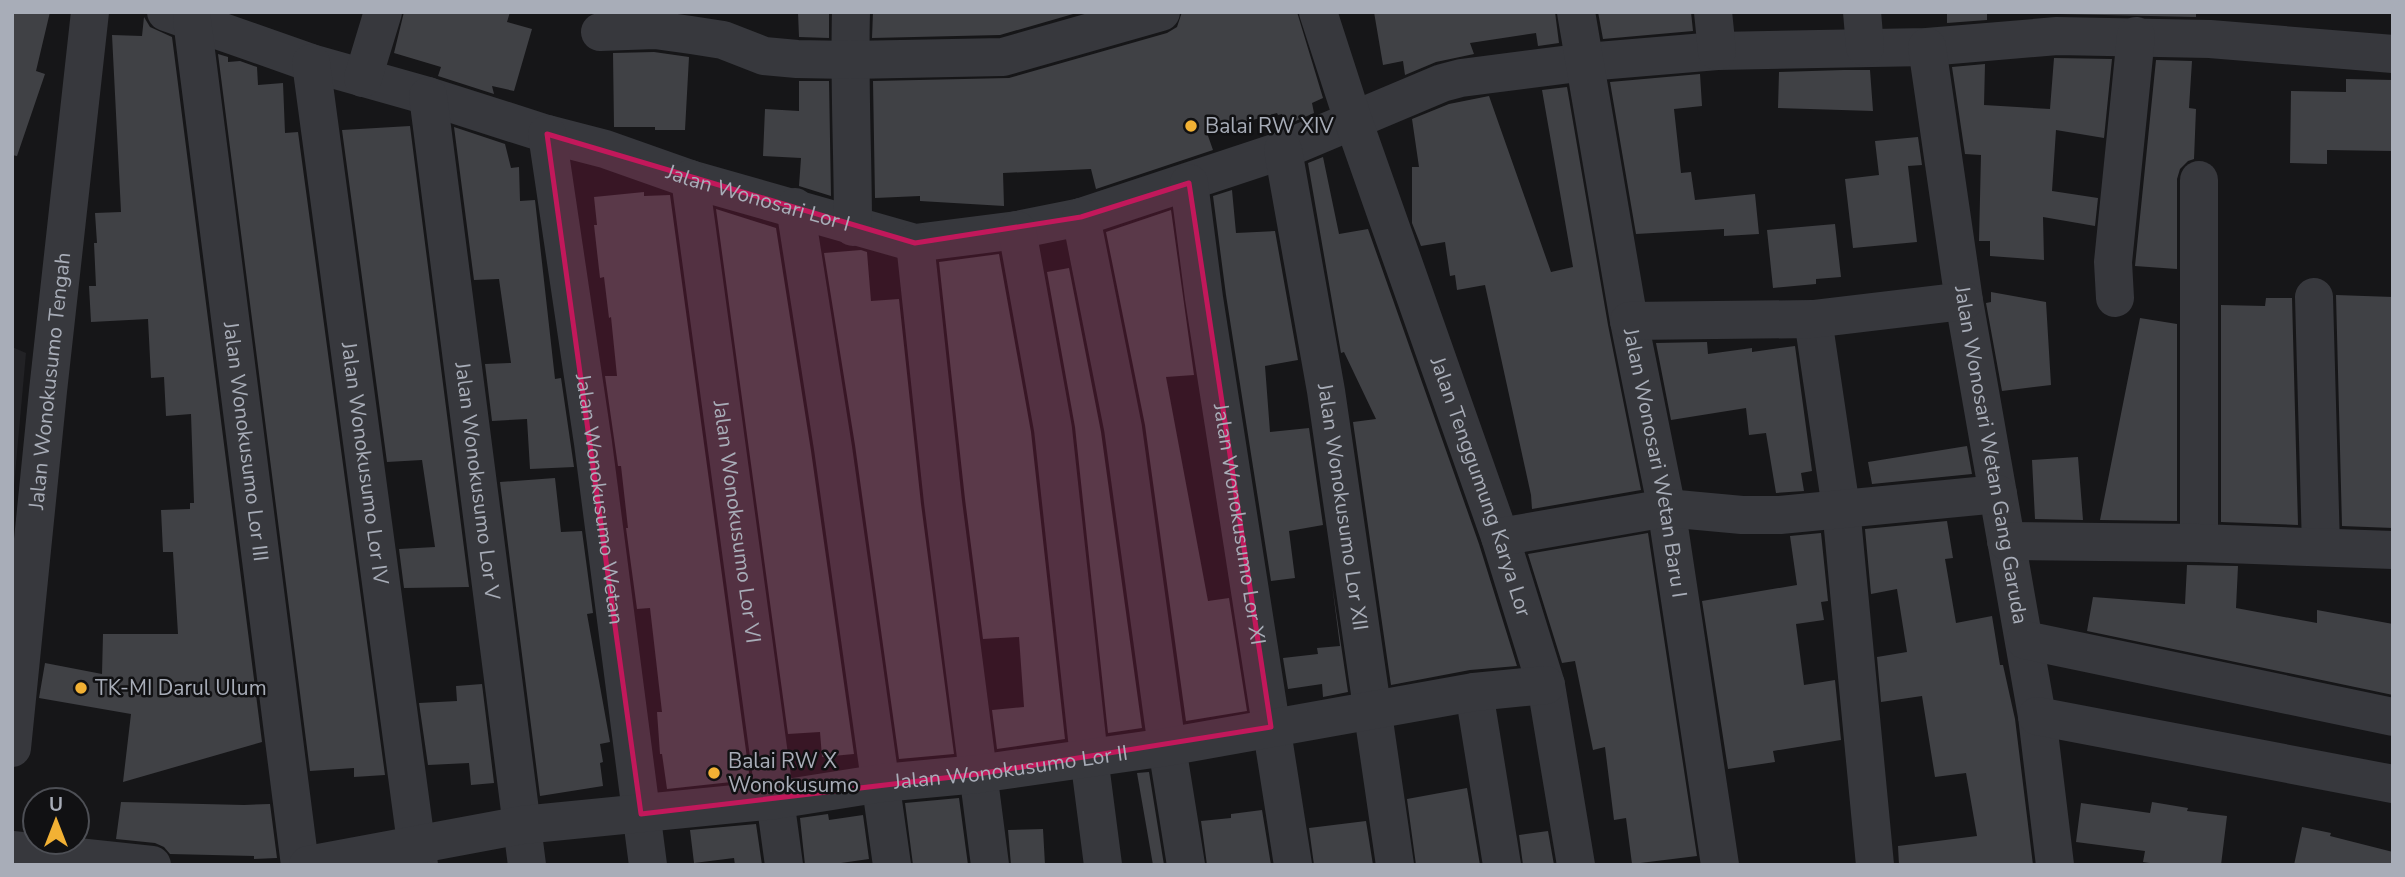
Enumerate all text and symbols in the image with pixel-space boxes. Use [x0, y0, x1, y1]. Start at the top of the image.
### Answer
place label: Balai RW XIV [1205, 112, 1334, 140]
marker: Balai RW XIV [1183, 118, 1199, 134]
street label: Jalan Wonosari Lor I [661, 157, 853, 238]
street label: Jalan Wonokusumo Tengah [22, 251, 77, 512]
street label: Jalan Wonosari Wetan Gang Garuda [1948, 283, 2035, 626]
street label: Jalan Wonokusumo Lor III [217, 319, 275, 563]
street label: Jalan Wonosari Wetan Baru I [1617, 325, 1694, 600]
street label: Jalan Wonokusumo Lor IV [335, 339, 395, 587]
street label: Jalan Tenggumung Karya Lor [1423, 352, 1538, 621]
street label: Jalan Wonokusumo Lor V [448, 359, 507, 602]
street label: Jalan Wonokusumo Wetan [569, 371, 631, 626]
street label: Jalan Wonokusumo Lor XII [1311, 380, 1375, 632]
street label: Jalan Wonokusumo Lor VI [706, 398, 767, 645]
street label: Jalan Wonokusumo Lor XI [1207, 401, 1272, 647]
place label: TK-MI Darul Ulum [95, 674, 267, 702]
marker: TK-MI Darul Ulum [73, 680, 89, 696]
street label: Jalan Wonokusumo Lor II [891, 739, 1130, 796]
place label: Balai RW X Wonokusumo [728, 747, 859, 799]
marker: Balai RW X Wonokusumo [706, 765, 722, 781]
north arrow [21, 786, 91, 856]
text: U [49, 792, 63, 818]

